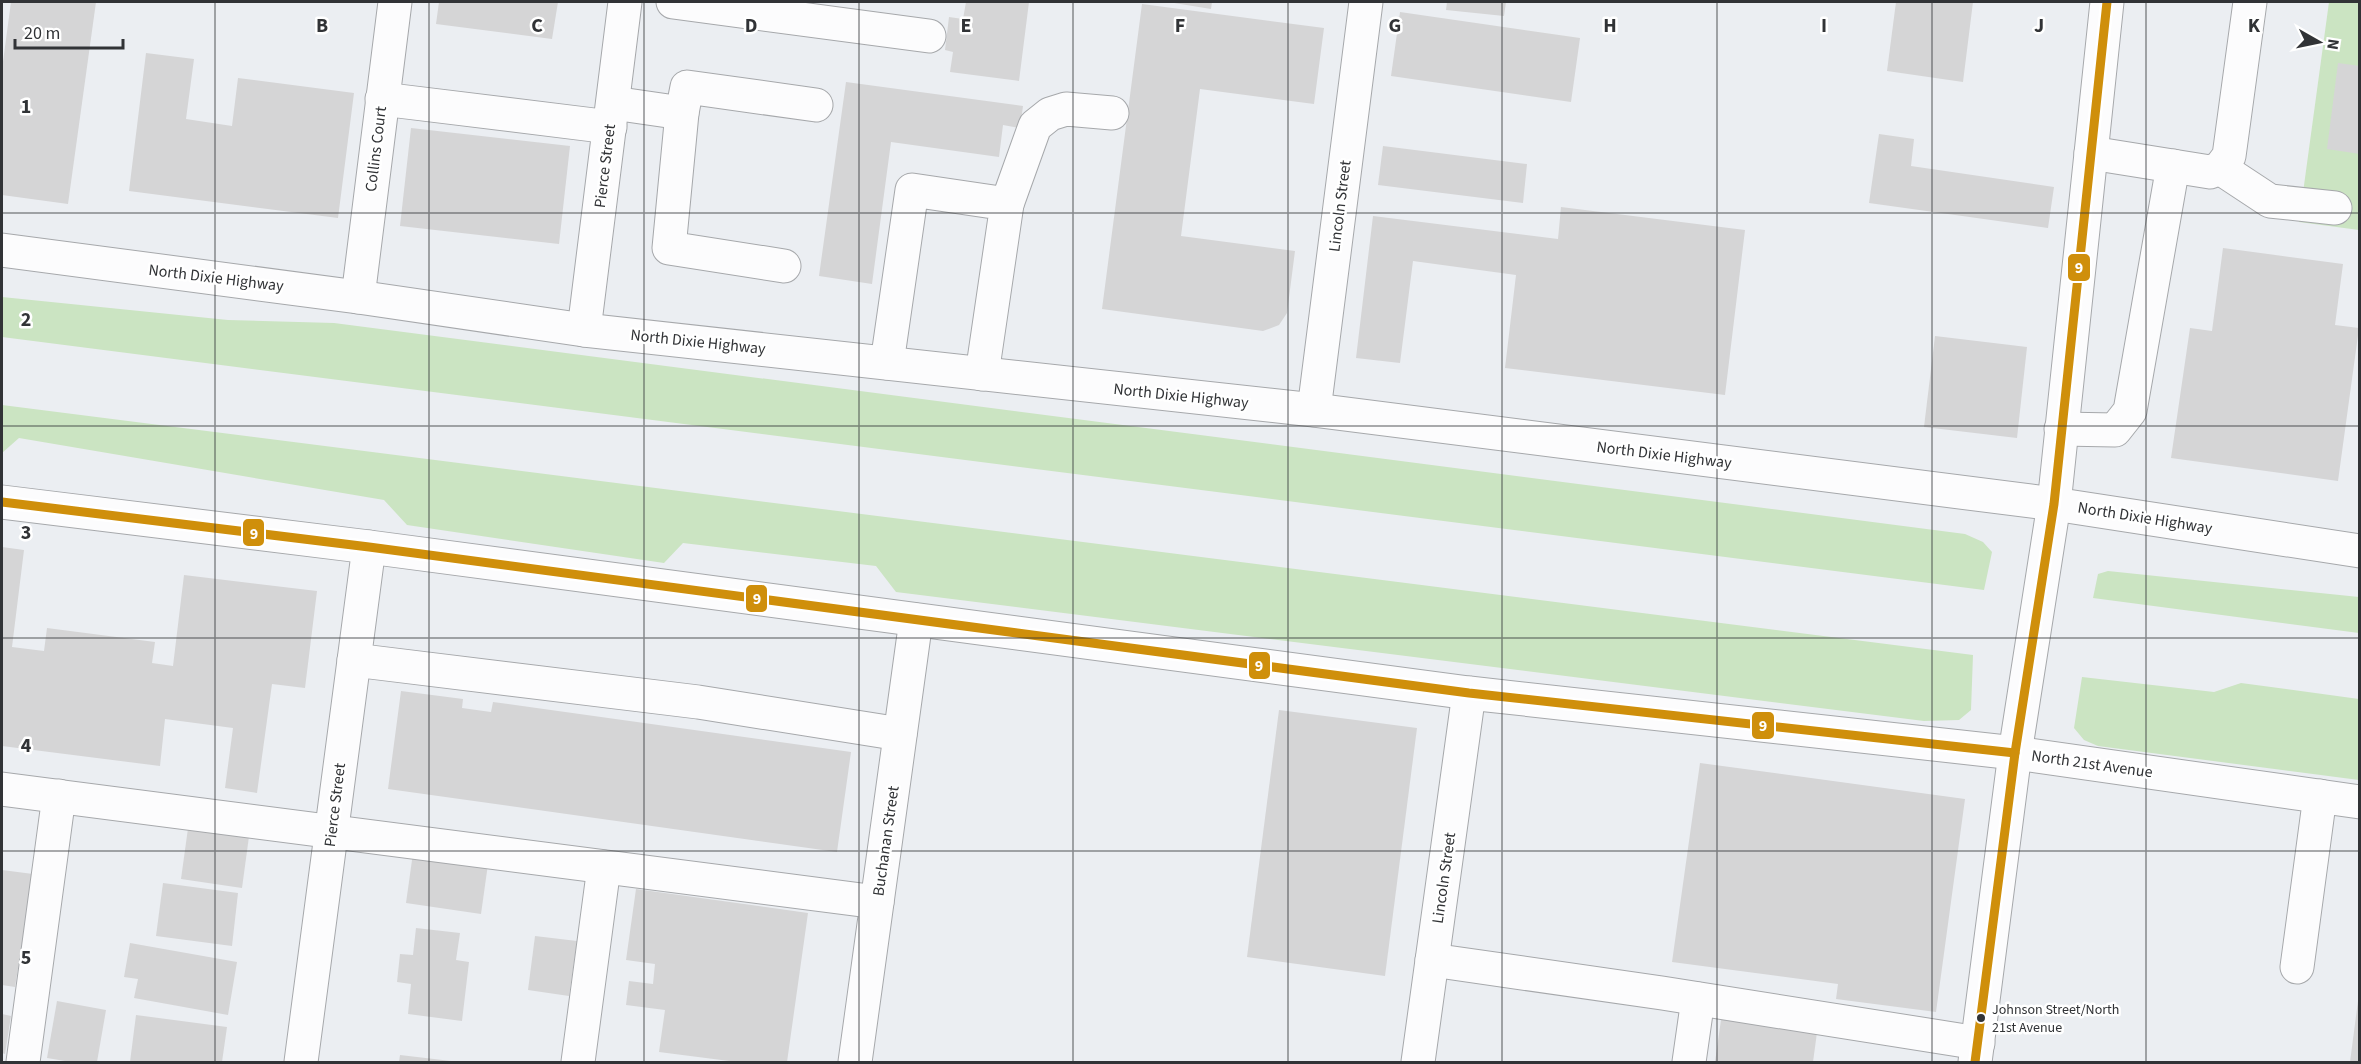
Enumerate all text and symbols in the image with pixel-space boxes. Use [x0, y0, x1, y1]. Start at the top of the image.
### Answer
scale bar [15, 12, 123, 50]
text: B [316, 12, 328, 40]
text: C [531, 12, 543, 40]
text: D [745, 12, 757, 40]
text: E [961, 12, 971, 40]
text: F [1175, 12, 1185, 40]
text: G [1389, 12, 1401, 40]
text: H [1603, 12, 1617, 40]
text: I [1821, 12, 1827, 40]
text: J [2034, 12, 2044, 40]
text: K [2248, 12, 2261, 40]
north arrow [2289, 12, 2349, 72]
text: 20 m [24, 21, 60, 46]
text: N [2321, 37, 2345, 51]
text: 1 [21, 93, 31, 121]
street label: Collins Court [360, 104, 392, 193]
street label: Pierce Street [589, 122, 621, 209]
street label: Lincoln Street [1323, 158, 1357, 253]
line badge: 9 [2067, 253, 2091, 282]
text: 9 [2075, 257, 2083, 279]
street label: North Dixie Highway [147, 259, 285, 297]
text: 2 [21, 306, 31, 334]
street label: North Dixie Highway [629, 324, 767, 360]
street label: North Dixie Highway [1112, 378, 1250, 414]
street label: North Dixie Highway [1595, 436, 1733, 474]
street label: North Dixie Highway [2076, 497, 2214, 540]
line badge: 9 [242, 518, 265, 547]
text: 3 [21, 519, 31, 547]
text: 9 [250, 523, 258, 545]
line badge: 9 [745, 584, 768, 613]
text: 9 [753, 588, 761, 610]
line badge: 9 [1248, 651, 1271, 680]
text: 9 [1255, 655, 1263, 677]
line badge: 9 [1751, 711, 1775, 740]
text: 9 [1759, 715, 1767, 737]
text: 4 [21, 732, 32, 760]
street label: North 21st Avenue [2030, 745, 2154, 783]
street label: Pierce Street [319, 761, 351, 848]
street label: Buchanan Street [867, 784, 905, 898]
street label: Lincoln Street [1427, 830, 1461, 925]
text: 5 [21, 944, 31, 972]
place label: Johnson Street/North 21st Avenue [1992, 1000, 2119, 1038]
marker: Johnson Street/North 21st Avenue [1975, 1012, 1987, 1024]

